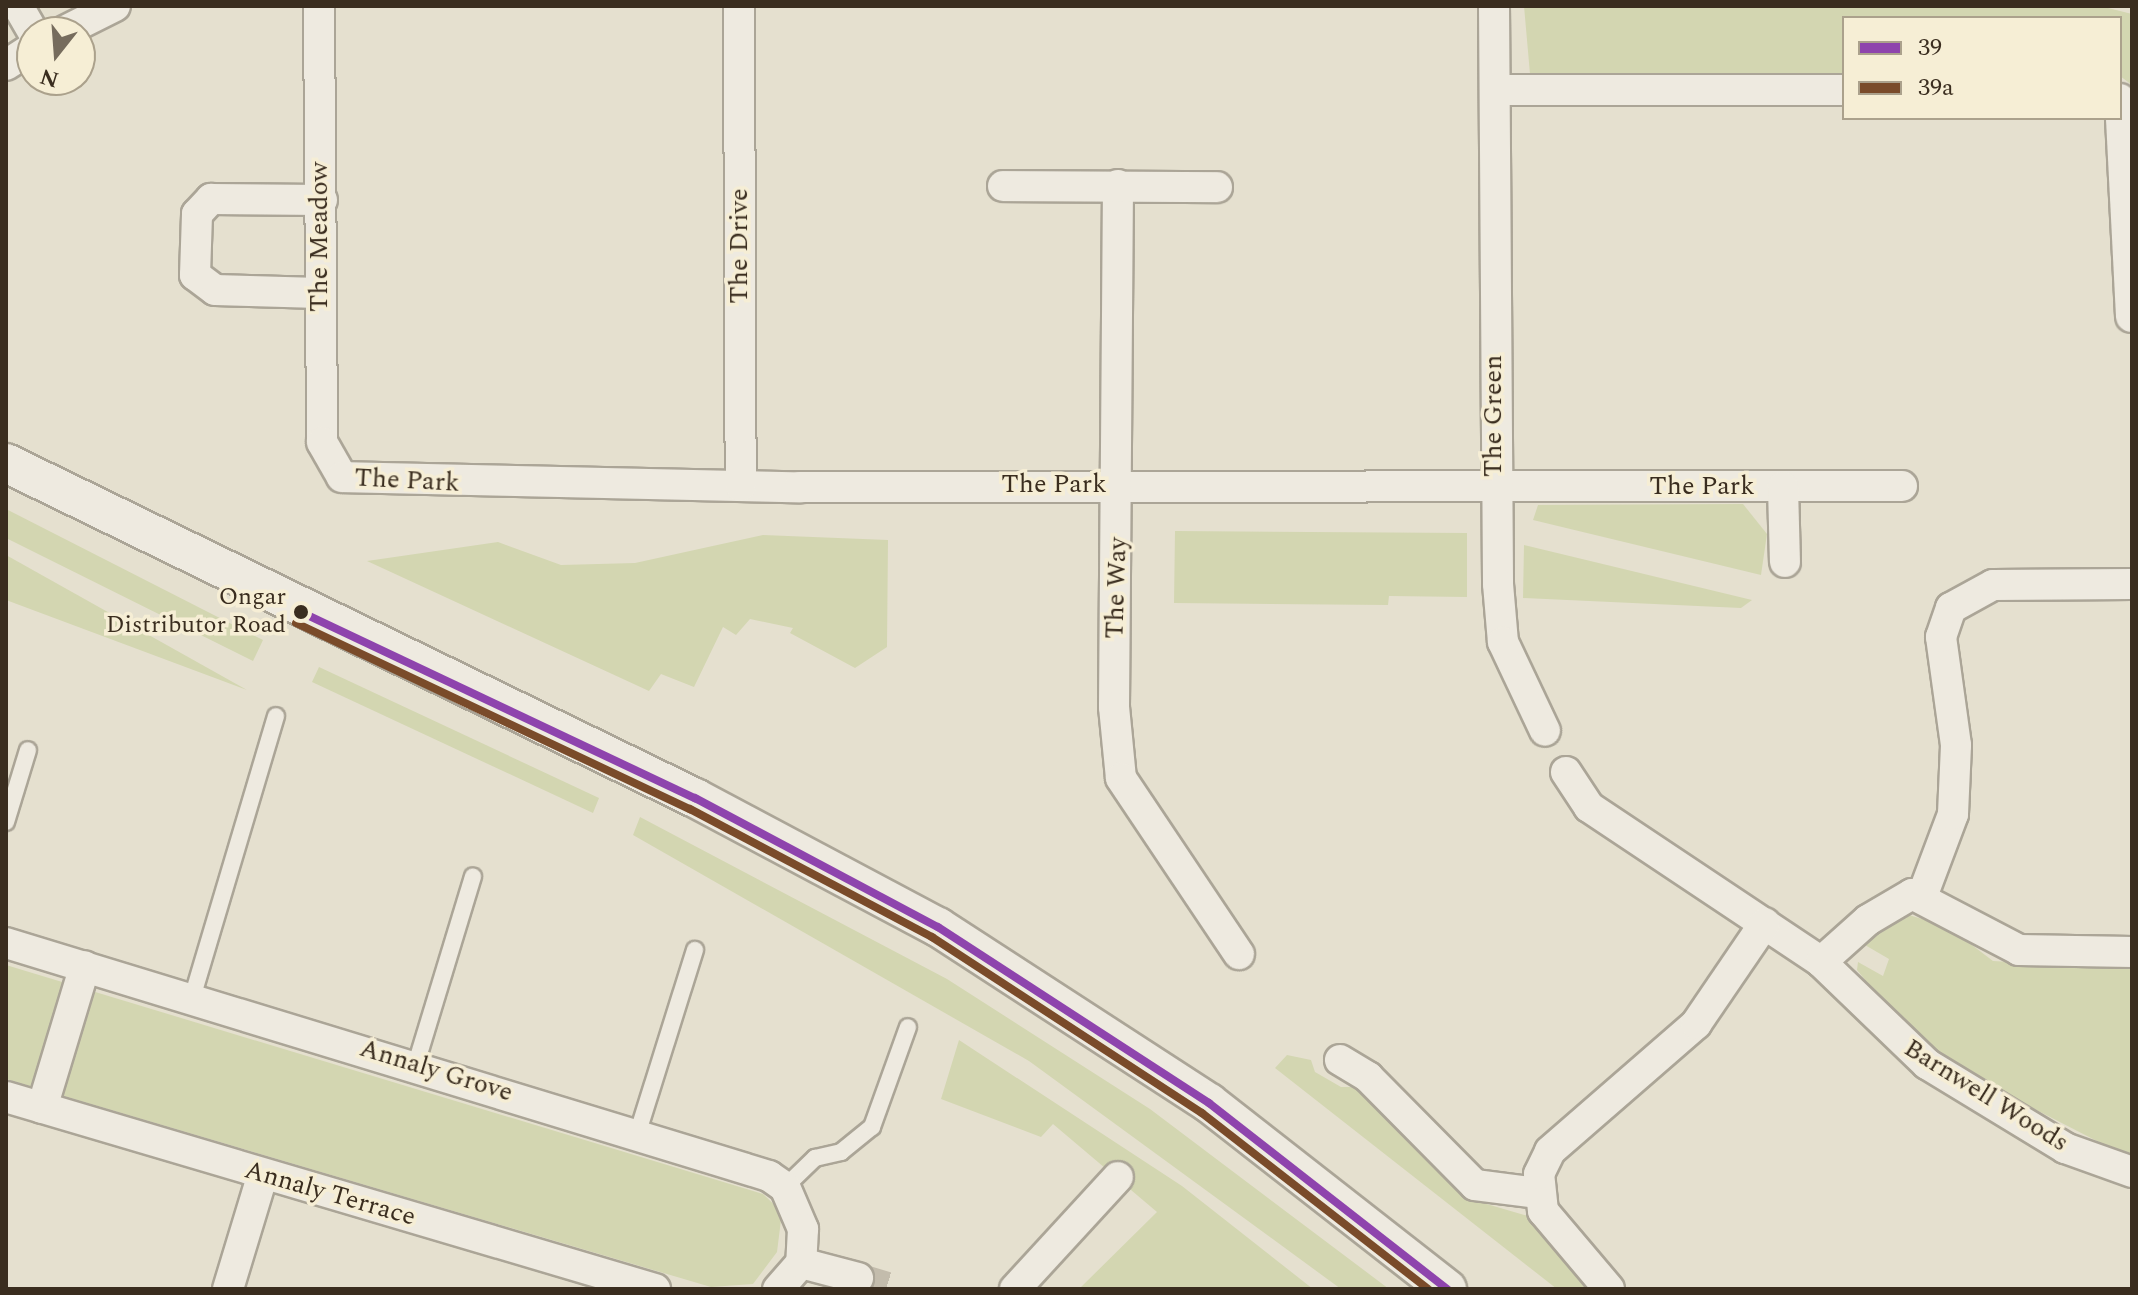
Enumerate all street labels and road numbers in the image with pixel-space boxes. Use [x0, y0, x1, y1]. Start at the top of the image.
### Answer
street label: The Meadow [304, 162, 336, 312]
street label: The Drive [724, 188, 756, 304]
street label: The Green [1478, 355, 1510, 477]
street label: The Park [354, 463, 460, 499]
street label: The Park [1001, 469, 1107, 501]
street label: The Park [1649, 471, 1755, 503]
street label: The Way [1100, 537, 1134, 639]
street label: Annaly Grove [356, 1033, 516, 1109]
street label: Barnwell Woods [1898, 1033, 2074, 1159]
street label: Annaly Terrace [241, 1155, 419, 1233]

